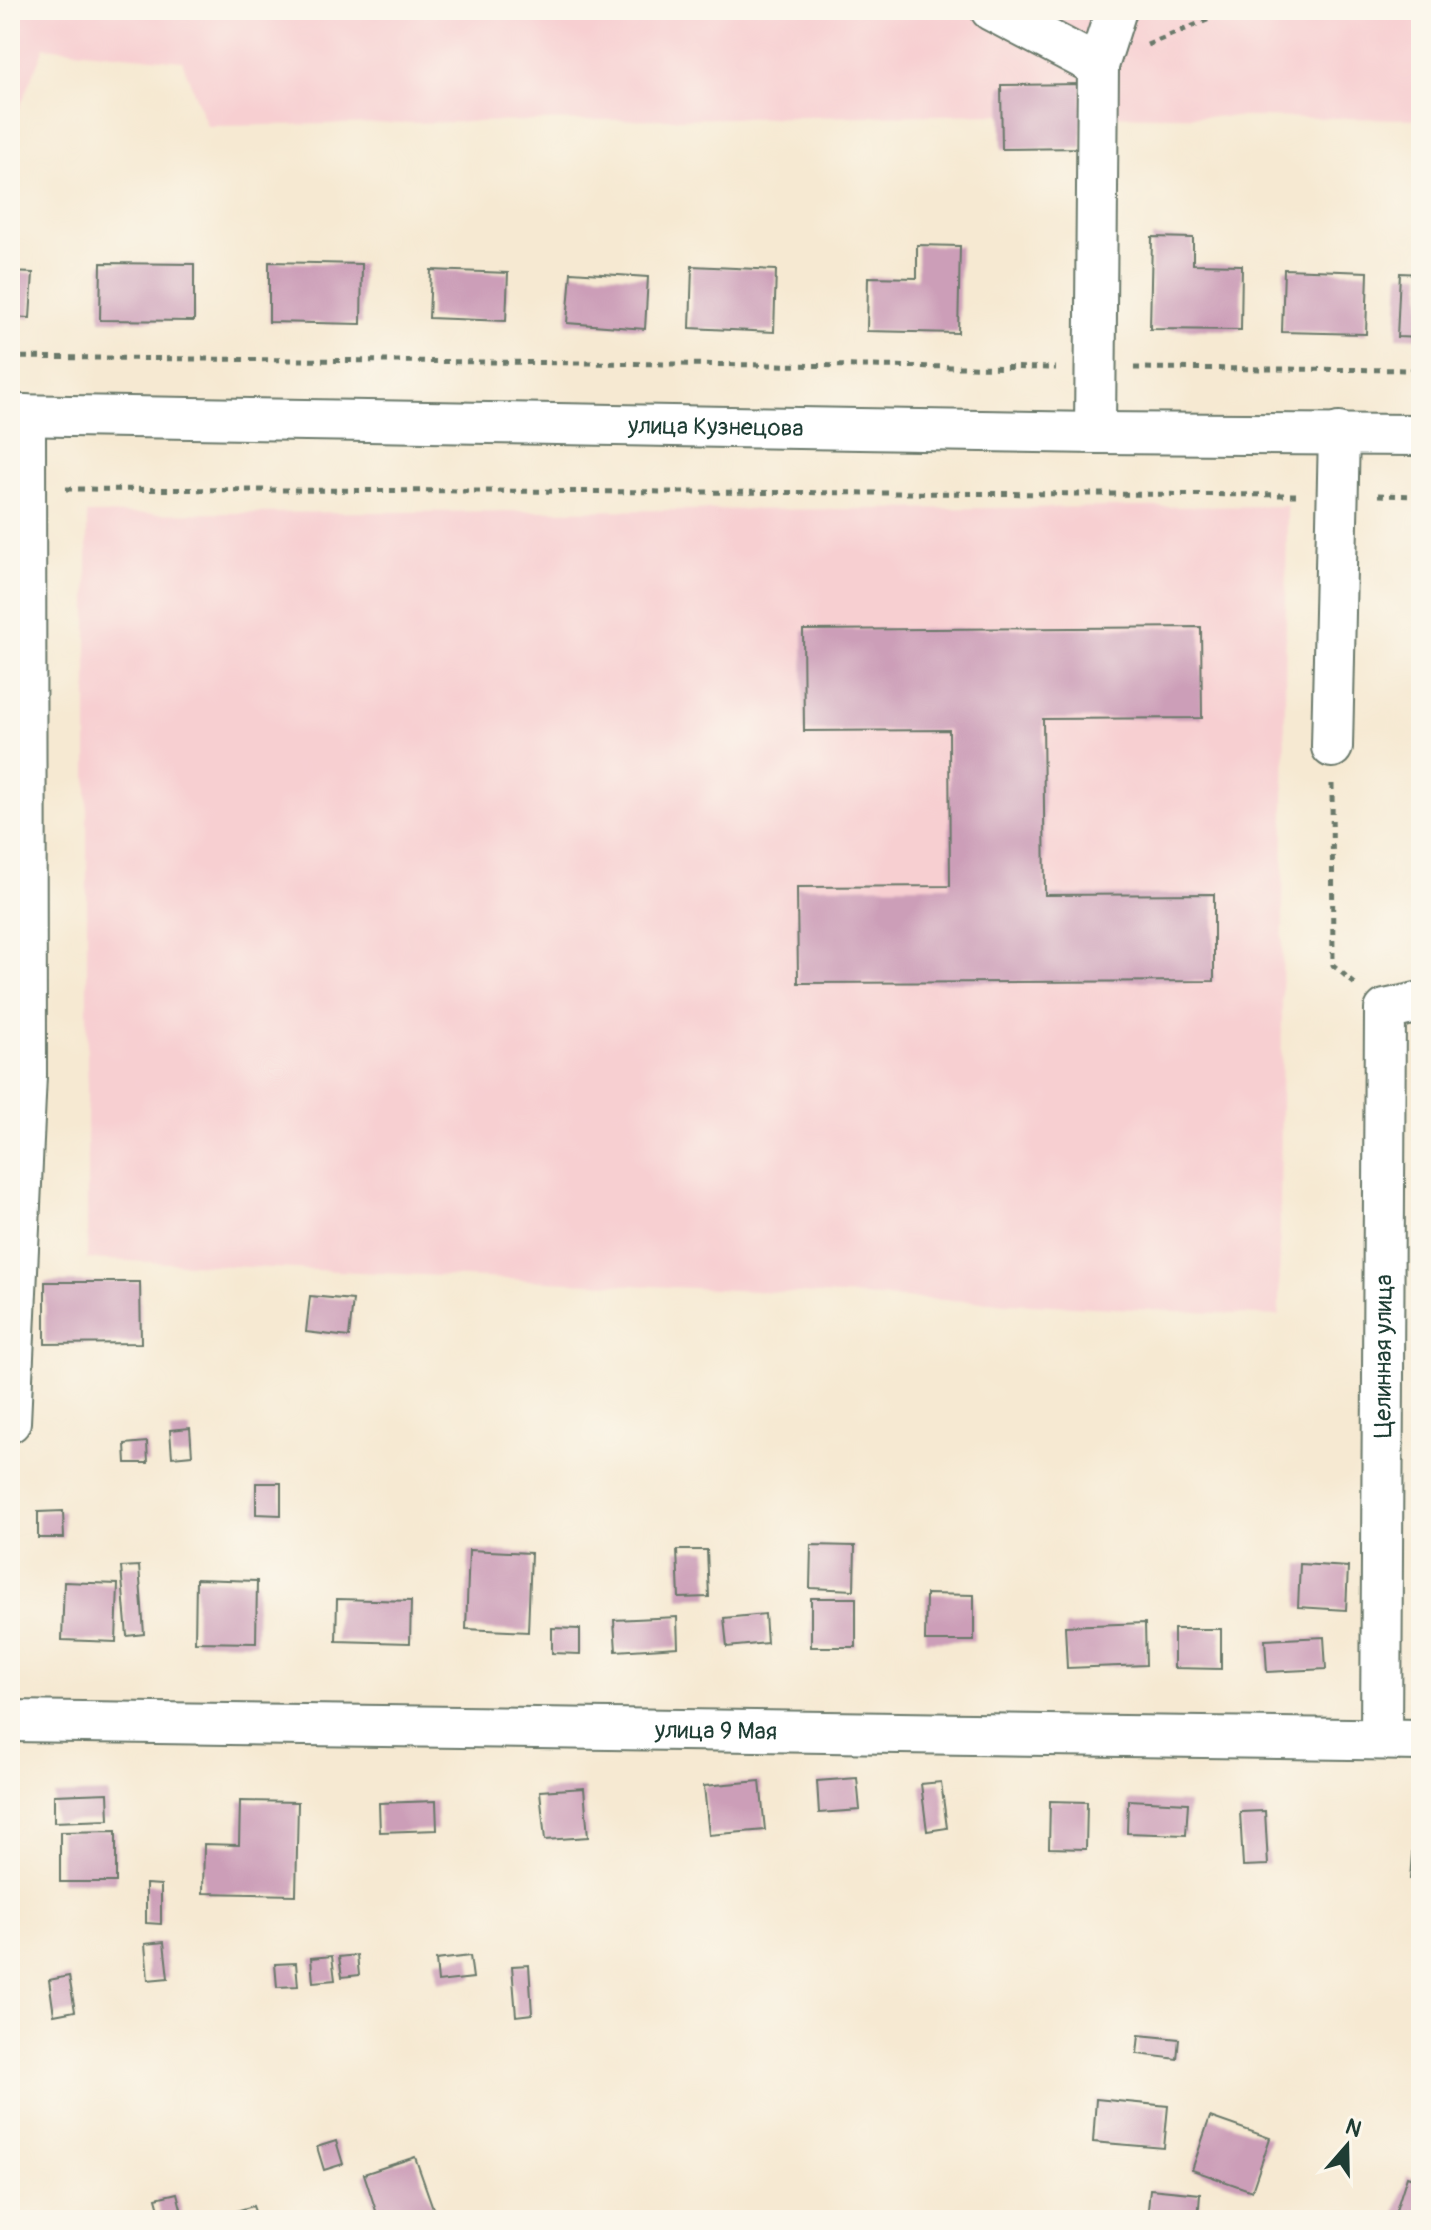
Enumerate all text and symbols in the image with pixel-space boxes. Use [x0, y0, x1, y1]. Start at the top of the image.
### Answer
street label: улица Кузнецова [627, 411, 804, 443]
street label: Целинная улица [1369, 1274, 1399, 1438]
street label: улица 9 Мая [654, 1716, 777, 1746]
north arrow [1307, 2106, 1387, 2186]
text: N [1342, 2112, 1365, 2144]

